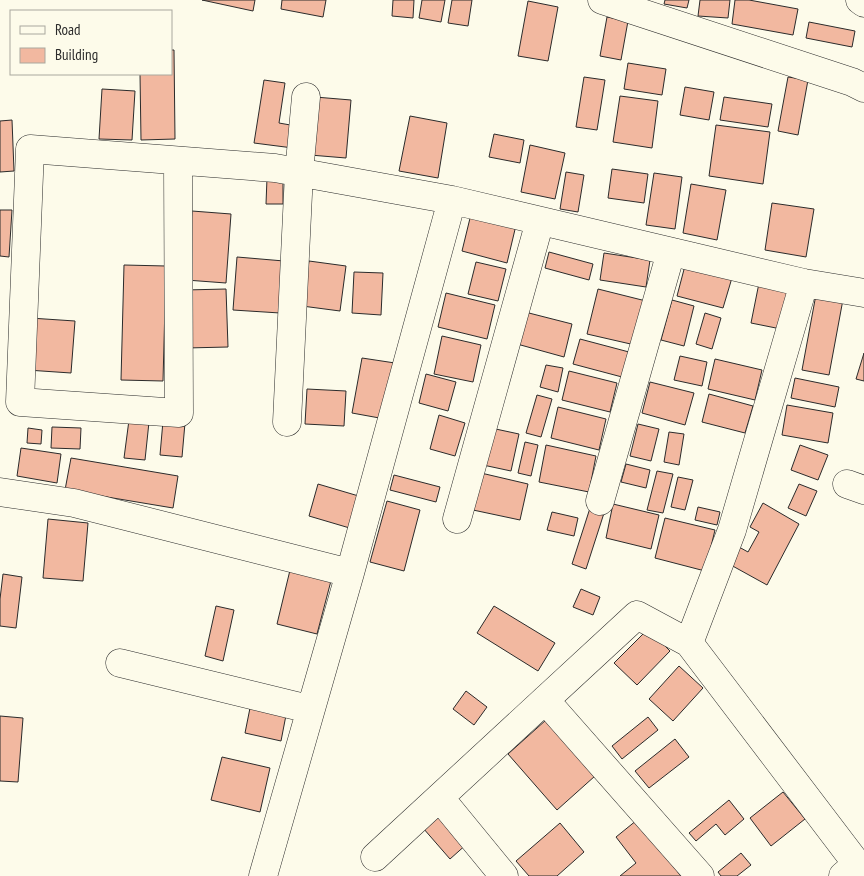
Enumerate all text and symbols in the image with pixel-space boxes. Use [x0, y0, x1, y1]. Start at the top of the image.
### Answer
legend [10, 10, 172, 75]
text: Road [55, 20, 81, 39]
text: Building [55, 45, 98, 64]

